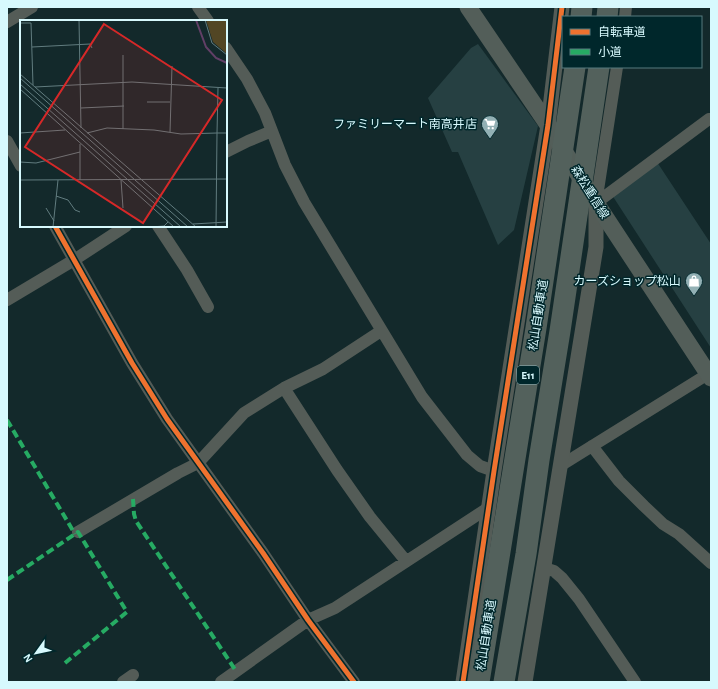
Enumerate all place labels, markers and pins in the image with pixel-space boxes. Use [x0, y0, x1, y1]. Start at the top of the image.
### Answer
supermarket icon: ファミリーマート南高井店 [480, 114, 500, 139]
place label: ファミリーマート南高井店 [333, 117, 477, 130]
shop icon: カーズショップ松山 [684, 271, 704, 296]
place label: カーズショップ松山 [574, 274, 681, 287]

